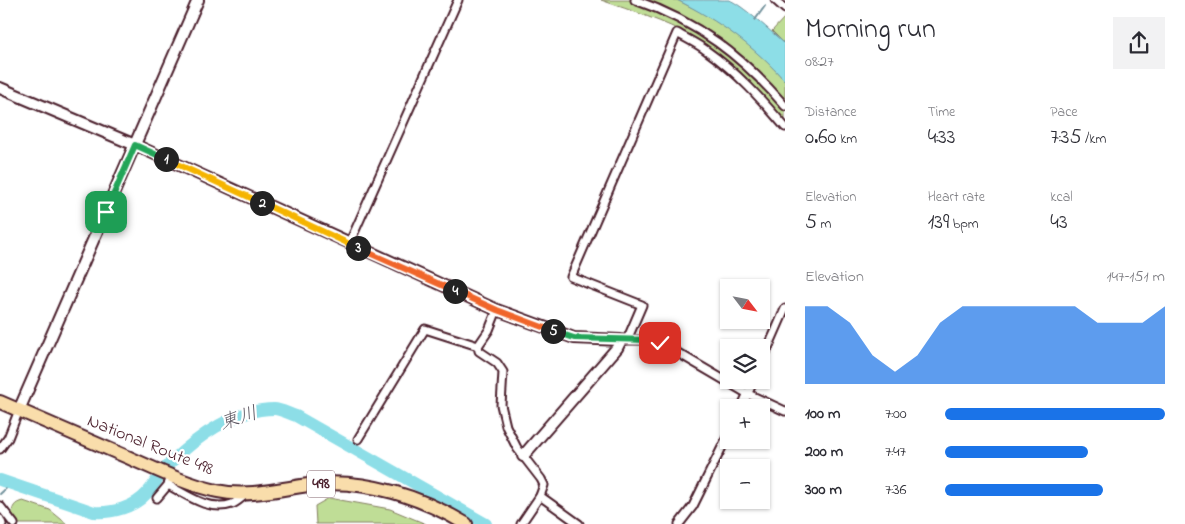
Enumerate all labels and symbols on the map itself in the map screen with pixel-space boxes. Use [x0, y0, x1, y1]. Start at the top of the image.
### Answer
pin: 1 [154, 146, 178, 172]
pin: 2 [250, 190, 274, 216]
pin [85, 191, 127, 233]
pin: 3 [346, 236, 370, 260]
pin: 4 [442, 278, 468, 304]
north arrow [720, 279, 770, 329]
pin: 5 [540, 318, 566, 344]
pin [639, 322, 681, 364]
water label: 東川 [217, 400, 261, 438]
street label: National Route 498 [83, 409, 217, 483]
road number: 498 [307, 470, 335, 498]

